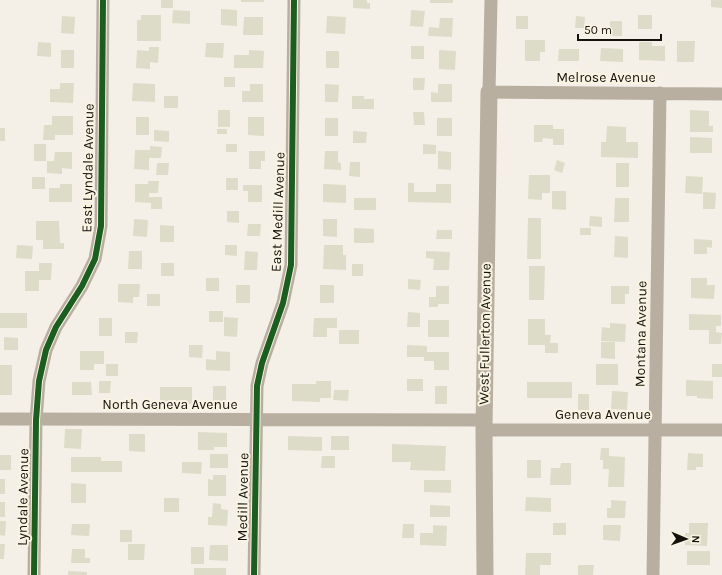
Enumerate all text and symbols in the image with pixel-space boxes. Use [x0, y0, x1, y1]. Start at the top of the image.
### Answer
scale bar [578, 16, 661, 42]
text: 50 m [584, 23, 612, 37]
street label: Melrose Avenue [556, 69, 656, 86]
street label: East Lyndale Avenue [78, 103, 98, 233]
street label: East Medill Avenue [267, 152, 289, 272]
street label: West Fullerton Avenue [475, 263, 495, 405]
street label: Montana Avenue [632, 281, 650, 387]
street label: North Geneva Avenue [102, 396, 238, 413]
street label: Geneva Avenue [555, 406, 651, 423]
street label: Lyndale Avenue [14, 448, 32, 546]
street label: Medill Avenue [234, 452, 252, 542]
north arrow [666, 519, 706, 559]
text: N [689, 535, 702, 544]

